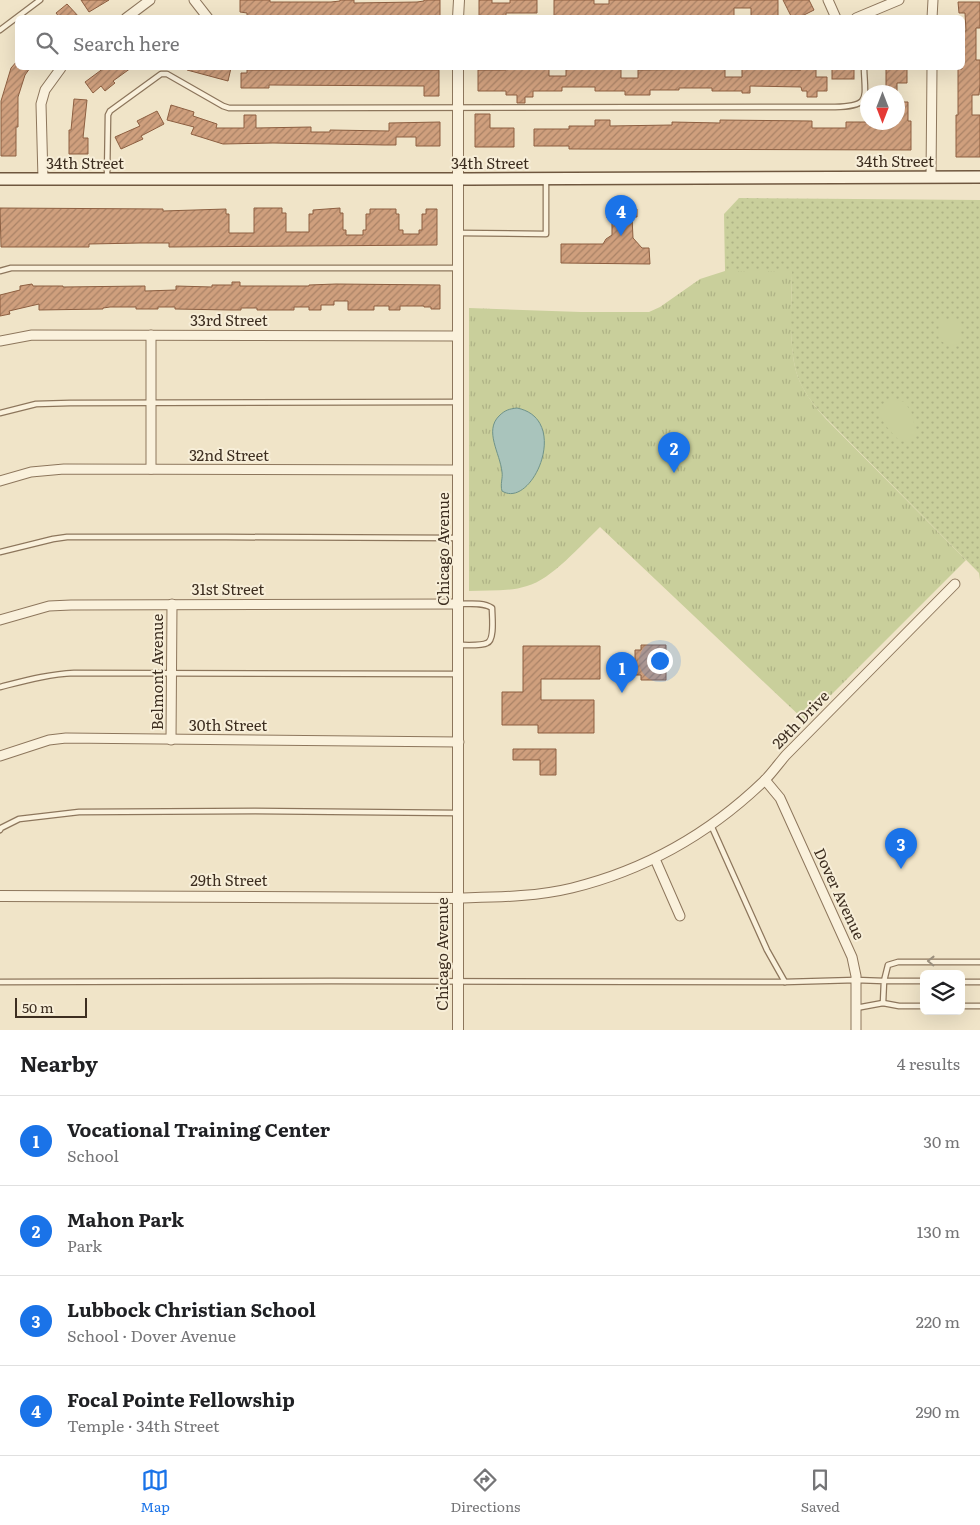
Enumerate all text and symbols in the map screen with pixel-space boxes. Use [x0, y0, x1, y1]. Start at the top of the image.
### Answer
search box [15, 15, 965, 70]
icon: search [33, 29, 61, 57]
text: Search here [73, 29, 180, 57]
north arrow [860, 85, 905, 130]
street label: 34th Street [856, 149, 934, 172]
street label: 34th Street [46, 151, 124, 174]
street label: 34th Street [451, 151, 529, 174]
pin: 4 [605, 195, 637, 236]
street label: 33rd Street [190, 308, 268, 331]
pin: 2 [658, 432, 690, 473]
street label: 32nd Street [189, 443, 269, 466]
street label: Chicago Avenue [431, 492, 454, 606]
street label: 31st Street [192, 577, 264, 600]
street label: Belmont Avenue [145, 613, 168, 730]
your location [647, 648, 673, 674]
pin: 1 [606, 652, 638, 693]
street label: 29th Drive [766, 684, 834, 754]
street label: 30th Street [189, 713, 267, 736]
pin: 3 [885, 828, 917, 869]
street label: Dover Avenue [809, 844, 872, 943]
street label: 29th Street [190, 868, 268, 891]
street label: Chicago Avenue [430, 897, 453, 1011]
one-way arrow [927, 956, 935, 966]
map controls [920, 970, 965, 1015]
button: layers [920, 970, 965, 1015]
scale bar [15, 995, 88, 1018]
text: 50 m [22, 997, 54, 1017]
text: Nearby [20, 1047, 98, 1078]
text: 4 results [897, 1051, 960, 1075]
text: Vocational Training Center [67, 1115, 330, 1143]
text: 1 [33, 1129, 39, 1153]
text: 30 m [923, 1129, 960, 1153]
text: School [67, 1143, 119, 1167]
text: Mahon Park [67, 1205, 184, 1233]
text: 2 [32, 1219, 40, 1243]
text: 130 m [917, 1219, 960, 1243]
text: Park [67, 1233, 102, 1257]
text: Lubbock Christian School [67, 1295, 316, 1323]
text: 3 [32, 1309, 40, 1333]
text: 220 m [916, 1309, 960, 1333]
text: School · Dover Avenue [67, 1323, 236, 1347]
text: Focal Pointe Fellowship [67, 1385, 295, 1413]
text: 4 [31, 1399, 41, 1423]
text: 290 m [916, 1399, 960, 1423]
text: Temple · 34th Street [67, 1413, 220, 1437]
tab: Map [140, 1466, 170, 1516]
tab: Directions [450, 1466, 520, 1516]
tab: Saved [801, 1466, 840, 1516]

